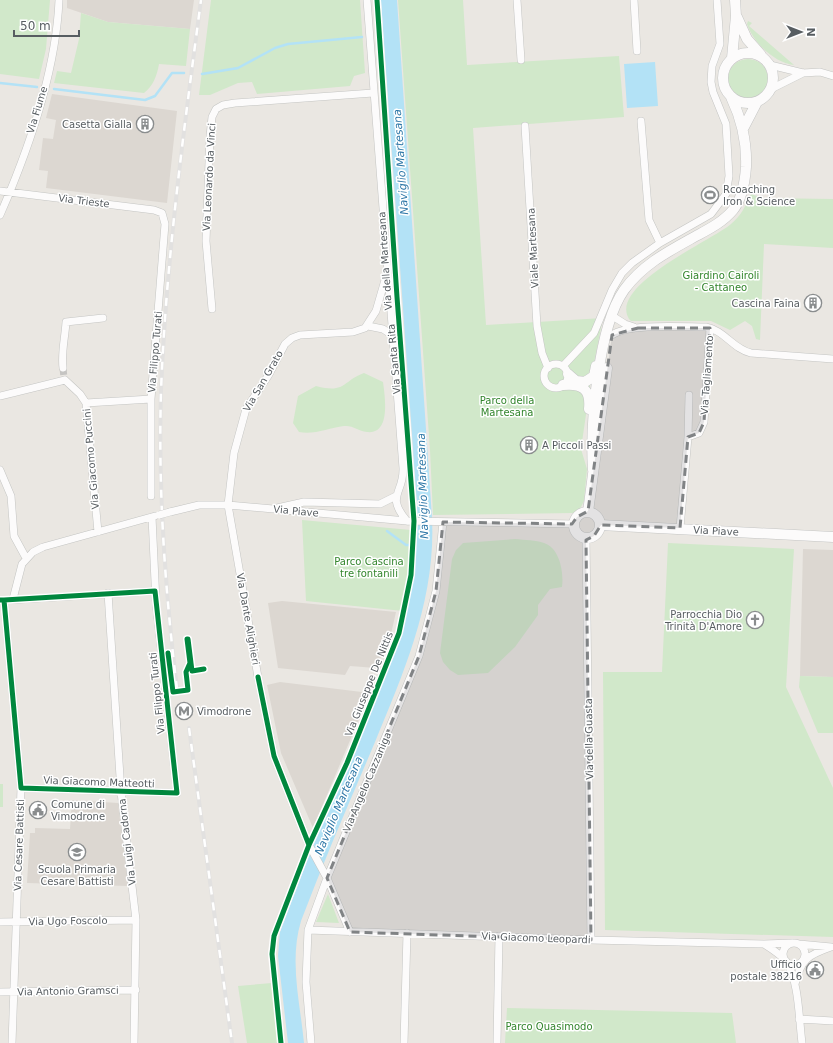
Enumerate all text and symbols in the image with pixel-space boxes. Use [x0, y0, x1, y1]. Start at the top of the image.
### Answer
scale bar [14, 12, 79, 38]
north arrow [781, 12, 821, 52]
text: 50 m [20, 19, 51, 33]
text: N [804, 27, 817, 37]
street label: Via Fiume [25, 85, 49, 135]
water label: Naviglio Martesana [391, 108, 411, 215]
building icon: Casetta Gialla [135, 114, 155, 134]
place label: Casetta Gialla [62, 119, 132, 130]
street label: Via Leonardo da Vinci [201, 123, 217, 231]
place label: Rcoaching Iron & Science [723, 184, 795, 207]
sports icon: Rcoaching Iron & Science [700, 185, 720, 205]
street label: Via Trieste [58, 192, 110, 210]
street label: Viale Martesana [525, 208, 541, 288]
street label: Via della Martesana [376, 211, 394, 311]
park label: Giardino Cairoli - Cattaneo [683, 270, 759, 293]
building icon: Cascina Faina [803, 293, 823, 313]
place label: Cascina Faina [732, 298, 800, 309]
street label: Via Filippo Turati [146, 311, 164, 393]
street label: Via Santa Rita [385, 323, 403, 395]
street label: Via Tagliamento [699, 335, 715, 415]
street label: Via San Grato [241, 348, 285, 414]
park label: Parco della Martesana [480, 395, 534, 418]
street label: Via Giacomo Puccini [81, 408, 101, 510]
water label: Naviglio Martesana [415, 433, 431, 539]
building icon: A Piccoli Passi [519, 435, 539, 455]
place label: A Piccoli Passi [542, 440, 611, 451]
street label: Via Piave [273, 504, 319, 518]
street label: Via Piave [693, 524, 739, 538]
park label: Parco Cascina tre fontanili [334, 556, 404, 579]
street label: Via Dante Alighieri [235, 572, 261, 666]
place label: Parrocchia Dio Trinità D'Amore [664, 609, 742, 632]
church icon: Parrocchia Dio Trinità D'Amore [745, 610, 765, 630]
street label: Via Giuseppe De Nittis [343, 630, 395, 738]
street label: Via Filippo Turati [147, 652, 167, 734]
street label: Via della Guasta [583, 698, 595, 780]
metro station icon: Vimodrone [174, 701, 194, 721]
place label: Vimodrone [197, 706, 251, 717]
street label: Via Angelo Cazzaniga [341, 730, 393, 834]
water label: Naviglio Martesana [312, 754, 366, 857]
street label: Via Giacomo Matteotti [43, 775, 155, 789]
street label: Via Luigi Cadorna [116, 798, 138, 886]
street label: Via Cesare Battisti [12, 799, 26, 891]
place label: Comune di Vimodrone [51, 799, 105, 822]
public building icon: Comune di Vimodrone [28, 800, 48, 820]
school or university icon: Scuola Primaria Cesare Battisti [67, 842, 87, 862]
place label: Scuola Primaria Cesare Battisti [38, 864, 116, 887]
street label: Via Ugo Foscolo [28, 915, 108, 927]
street label: Via Giacomo Leopardi [481, 931, 591, 945]
place label: Ufficio postale 38216 [730, 959, 802, 982]
public building icon: Ufficio postale 38216 [805, 960, 825, 980]
street label: Via Antonio Gramsci [17, 985, 119, 997]
park label: Parco Quasimodo [505, 1021, 593, 1032]

